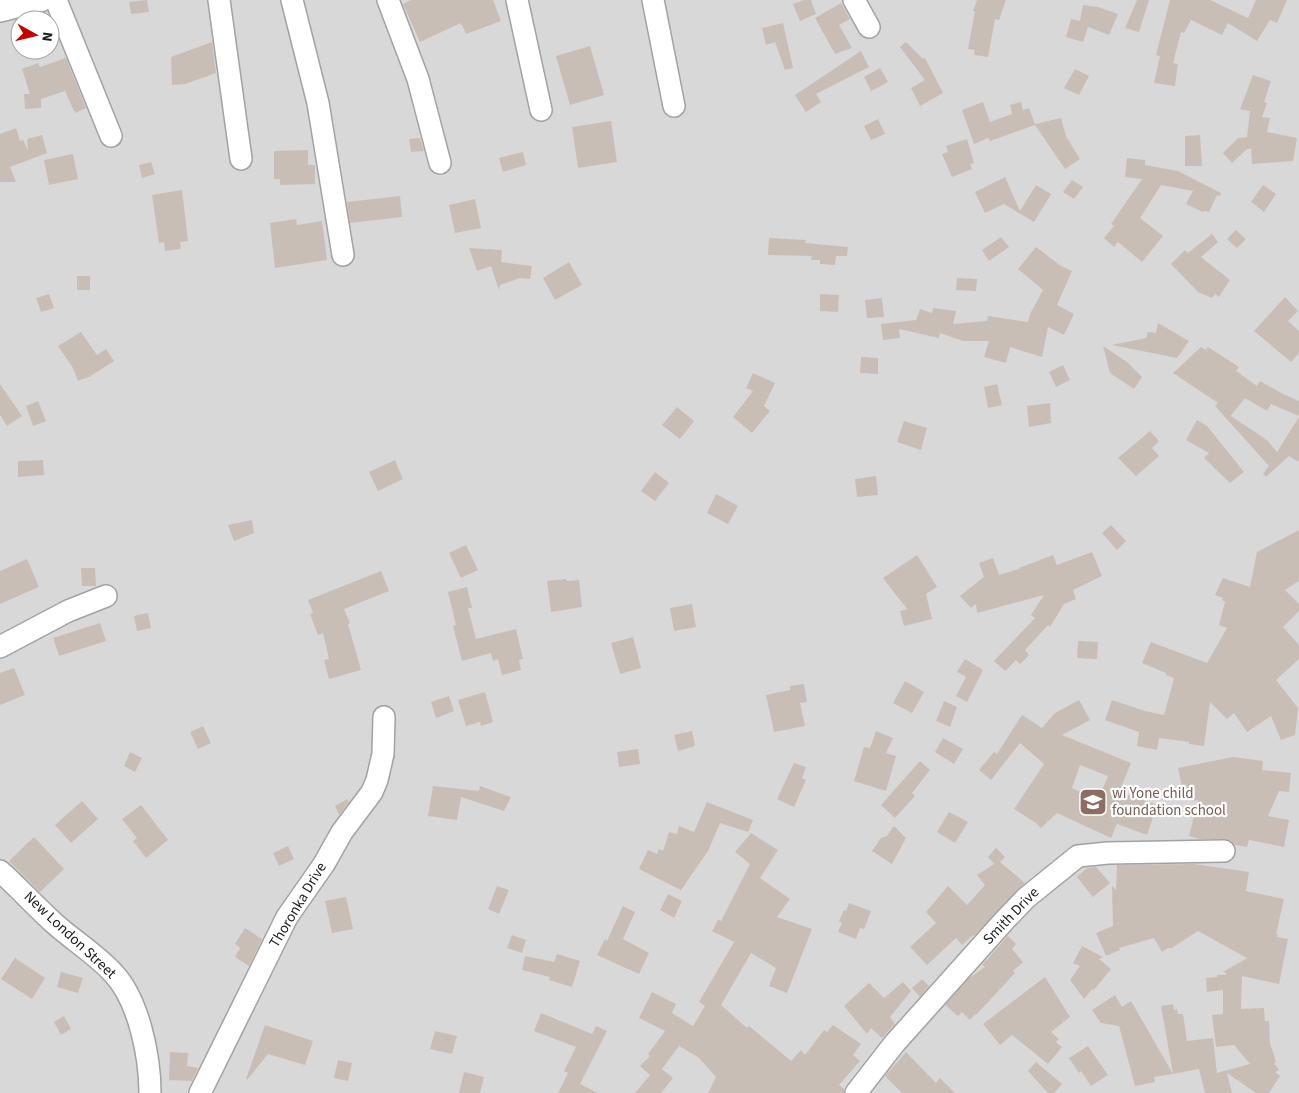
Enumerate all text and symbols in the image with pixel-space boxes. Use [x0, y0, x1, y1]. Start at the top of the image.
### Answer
north arrow [10, 10, 60, 60]
text: N [36, 31, 57, 43]
place label: wi Yone child foundation school [1112, 783, 1226, 821]
school or university icon: wi Yone child foundation school [1078, 787, 1108, 817]
street label: Thoronka Drive [264, 858, 332, 952]
street label: Smith Drive [978, 882, 1044, 950]
street label: New London Street [19, 887, 121, 983]

